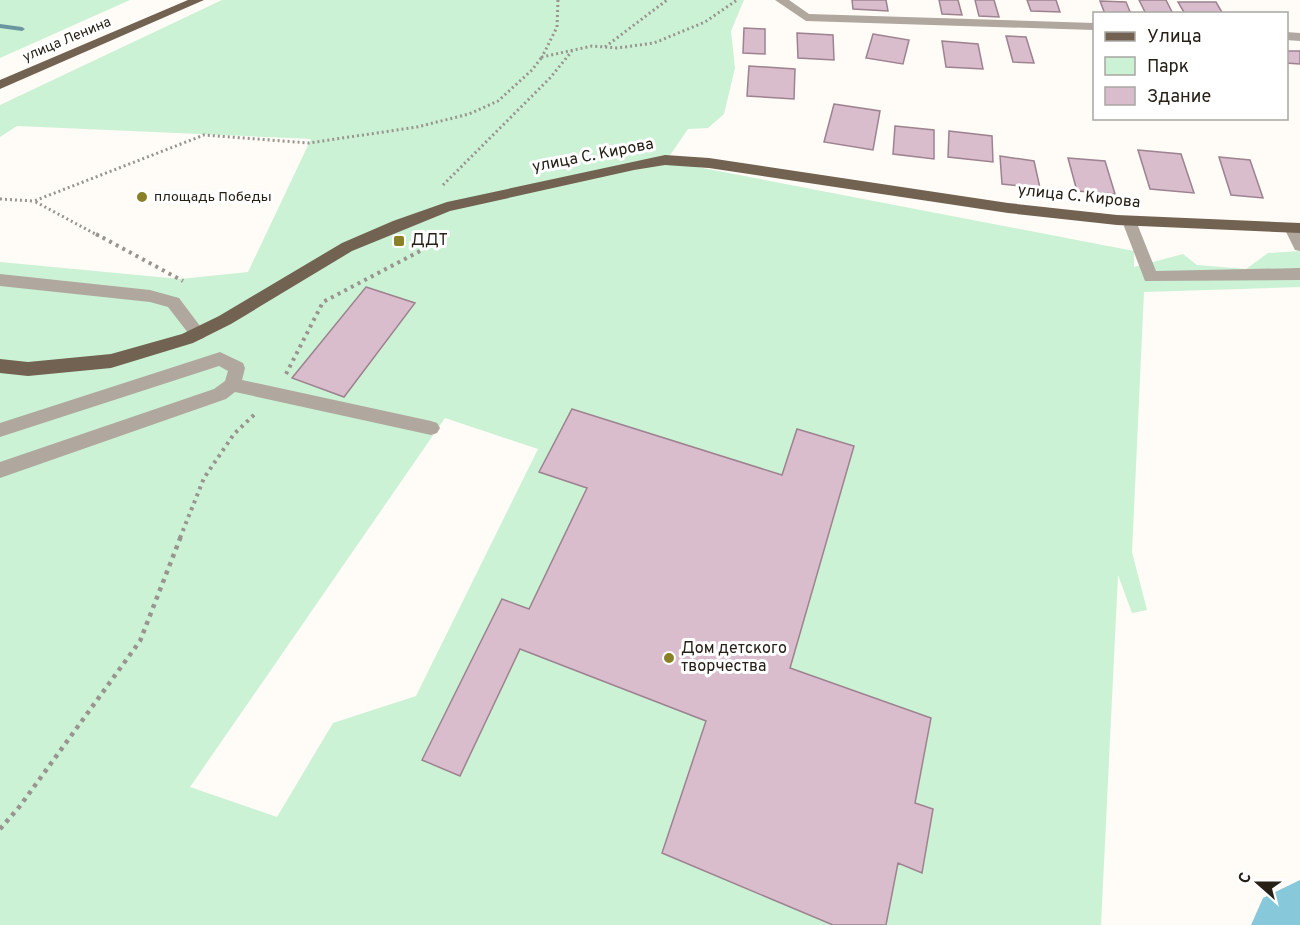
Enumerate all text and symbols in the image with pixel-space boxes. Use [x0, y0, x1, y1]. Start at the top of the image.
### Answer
legend [1093, 12, 1288, 120]
street label: улица Ленина [20, 14, 114, 66]
text: Улица [1147, 26, 1201, 49]
text: Парк [1147, 56, 1189, 79]
text: Здание [1147, 86, 1211, 109]
street label: улица С. Кирова [531, 134, 655, 178]
street label: улица С. Кирова [1017, 181, 1141, 213]
place label: площадь Победы [154, 189, 272, 206]
marker: площадь Победы [135, 190, 149, 204]
place label: ДДТ [411, 231, 448, 251]
marker: ДДТ [392, 234, 406, 248]
place label: Дом детского творчества [681, 639, 787, 677]
marker: Дом детского творчества [662, 651, 676, 665]
north arrow [1228, 853, 1288, 913]
text: С [1235, 870, 1257, 887]

